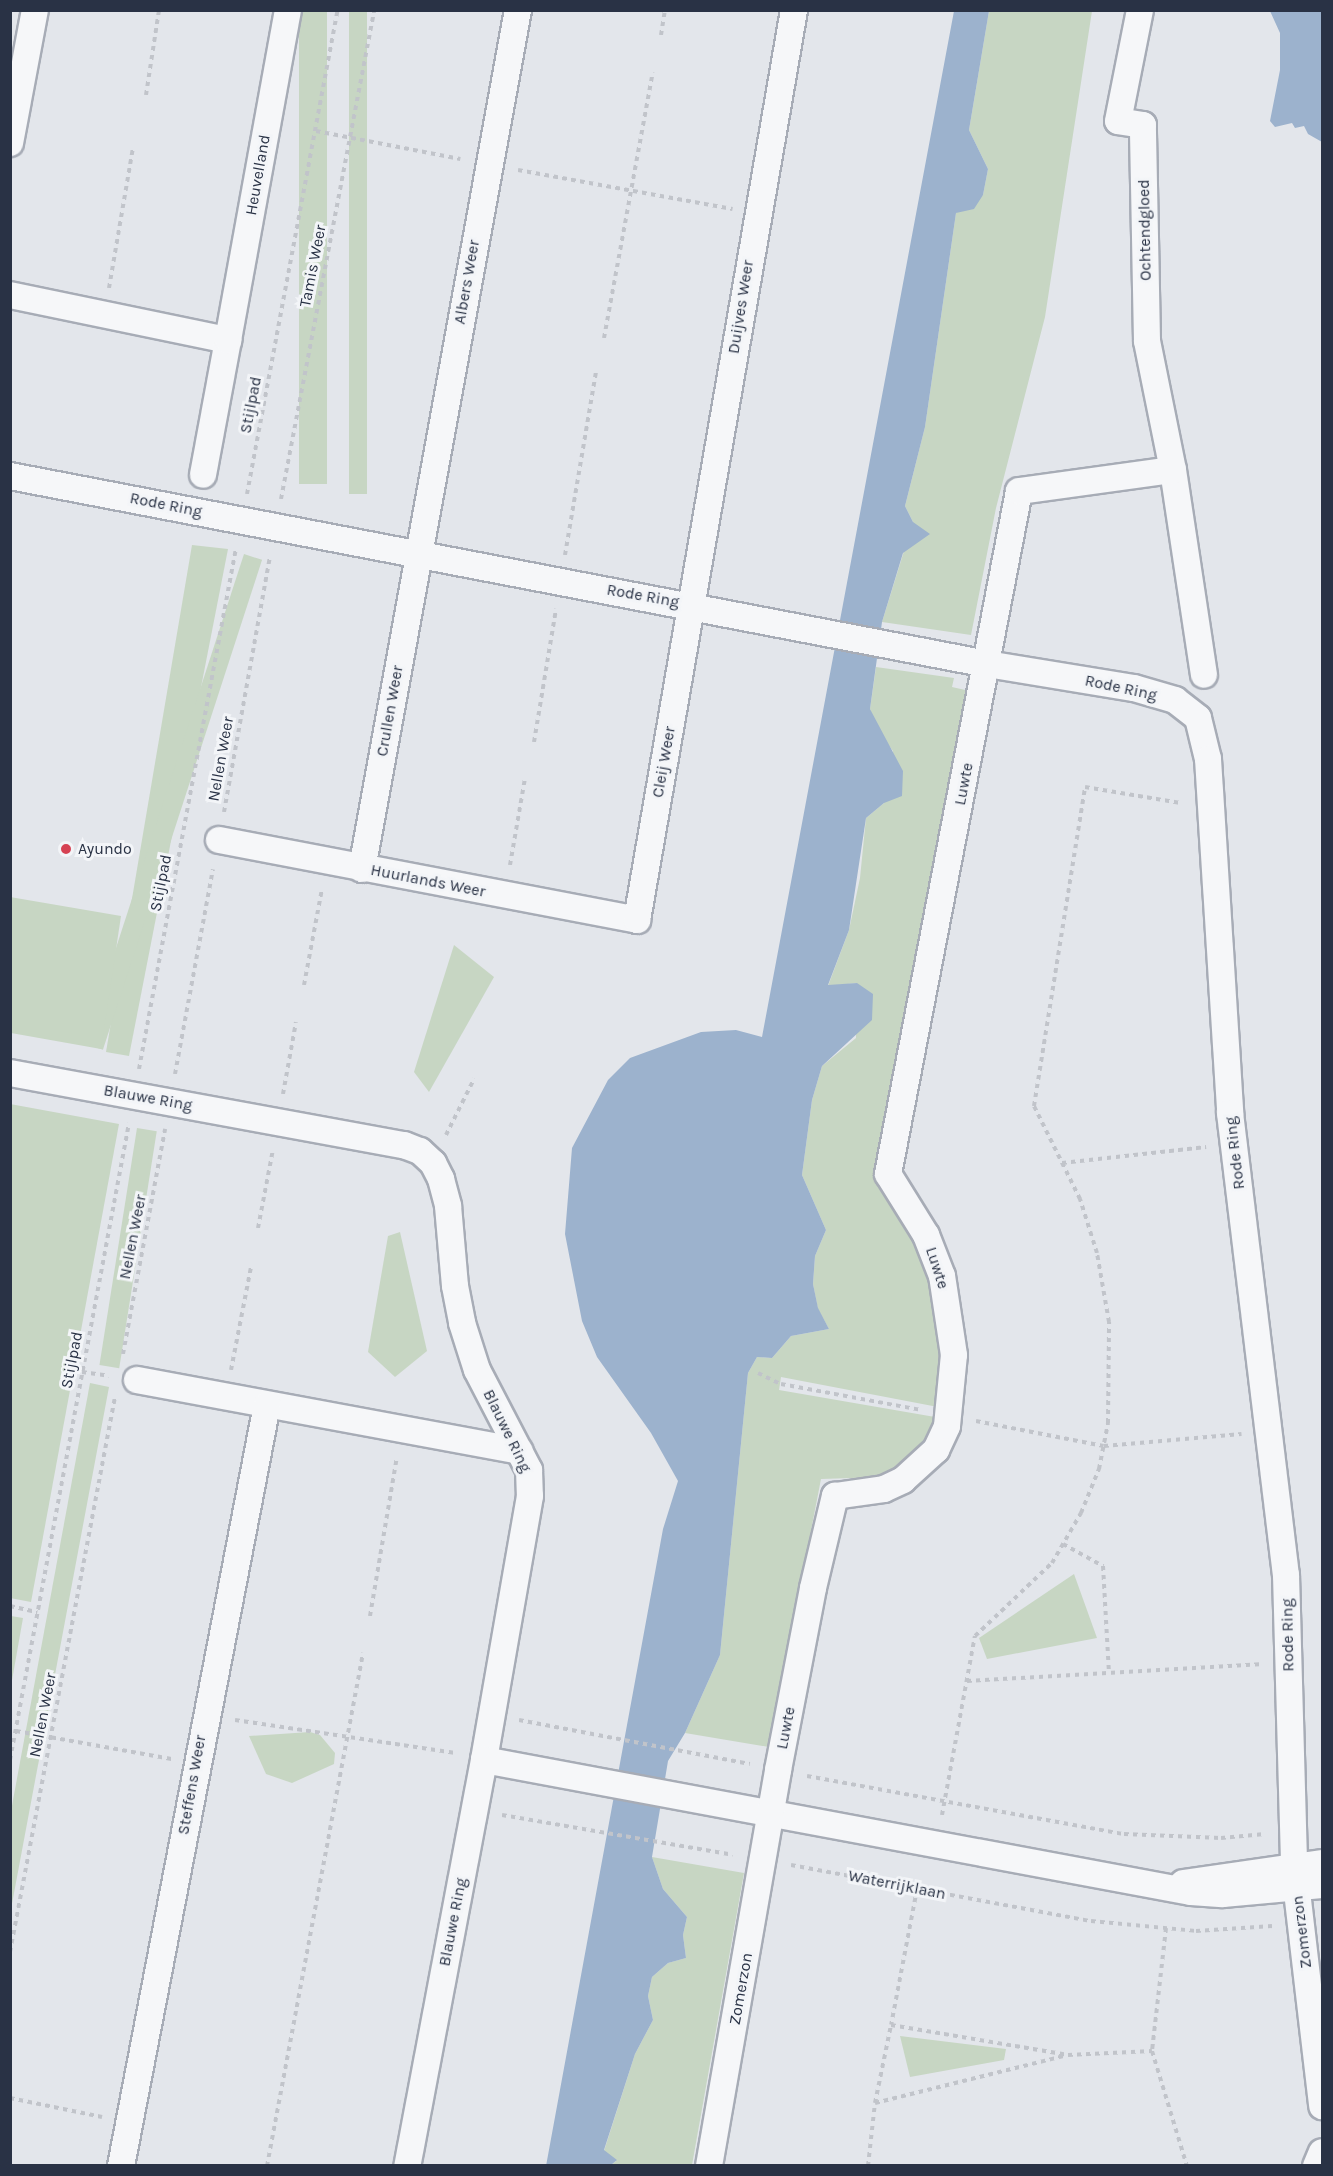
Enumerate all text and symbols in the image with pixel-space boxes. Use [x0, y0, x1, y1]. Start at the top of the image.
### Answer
street label: Heuvelland [241, 133, 275, 217]
street label: Ochtendgloed [1135, 179, 1155, 281]
street label: Tamis Weer [296, 223, 330, 309]
street label: Albers Weer [450, 238, 484, 326]
street label: Duijves Weer [724, 259, 758, 355]
street label: Stijlpad [236, 375, 266, 435]
street label: Rode Ring [128, 489, 204, 521]
street label: Rode Ring [605, 580, 681, 612]
street label: Crullen Weer [373, 664, 407, 758]
street label: Rode Ring [1083, 671, 1159, 705]
street label: Nellen Weer [204, 715, 238, 803]
street label: Cleij Weer [648, 725, 680, 799]
street label: Luwte [950, 761, 978, 807]
place label: Ayundo [78, 839, 132, 859]
marker: Ayundo [59, 842, 73, 856]
street label: Stijlpad [146, 853, 176, 913]
street label: Huurlands Weer [369, 860, 487, 902]
street label: Blauwe Ring [102, 1081, 194, 1115]
street label: Rode Ring [1221, 1115, 1249, 1191]
street label: Nellen Weer [115, 1193, 151, 1281]
street label: Luwte [921, 1245, 953, 1291]
street label: Stijlpad [57, 1330, 87, 1390]
street label: Blauwe Ring [479, 1386, 535, 1476]
street label: Rode Ring [1278, 1598, 1298, 1672]
street label: Nellen Weer [25, 1671, 61, 1759]
street label: Luwte [772, 1705, 800, 1751]
street label: Steffens Weer [174, 1734, 210, 1836]
street label: Waterrijklaan [847, 1866, 947, 1904]
street label: Blauwe Ring [435, 1876, 471, 1968]
street label: Zomerzon [1288, 1895, 1316, 1969]
street label: Zomerzon [725, 1951, 757, 2027]

